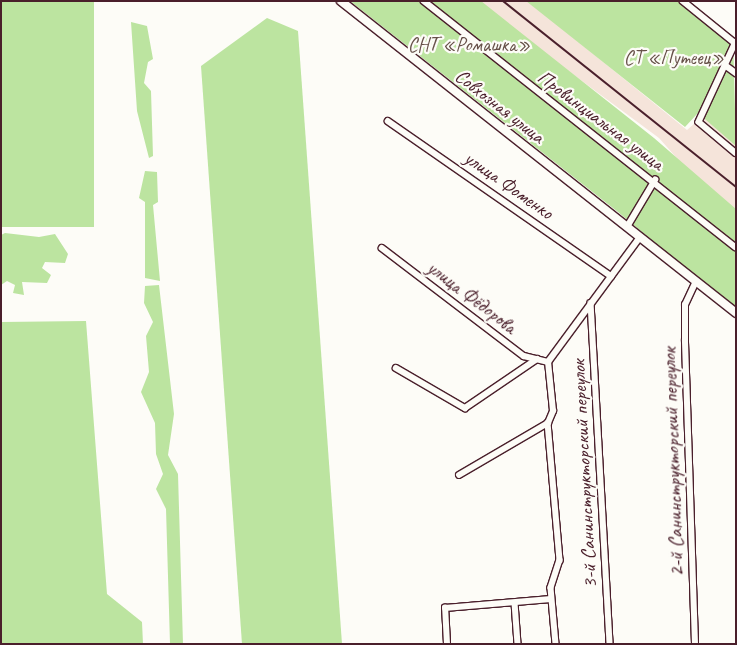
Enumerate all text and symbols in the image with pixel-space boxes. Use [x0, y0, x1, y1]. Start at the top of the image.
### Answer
park label: СНТ «Ромашка» [408, 32, 530, 56]
park label: СТ «Путеец» [624, 45, 724, 69]
street label: Совхозная улица [450, 63, 550, 149]
street label: Провинциальная улица [533, 64, 669, 176]
street label: улица Фоменко [460, 146, 558, 224]
street label: улица Фёдорова [423, 256, 521, 338]
street label: 2-й Санинструкторский переулок [657, 347, 689, 577]
street label: 3-й Санинструкторский переулок [566, 359, 602, 589]

